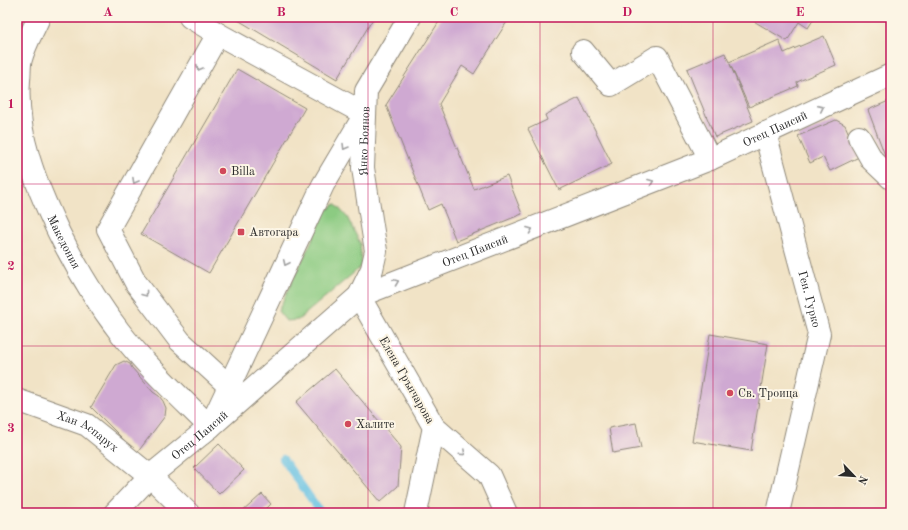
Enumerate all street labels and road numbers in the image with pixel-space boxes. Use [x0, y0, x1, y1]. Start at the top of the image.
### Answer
street label: Янко Боянов [358, 106, 372, 177]
street label: Отец Паисий [741, 110, 809, 150]
street label: Македония [44, 214, 82, 271]
street label: Отец Паисий [441, 233, 510, 270]
street label: Ген. Гурко [795, 270, 822, 329]
street label: Елена Грънчарова [376, 335, 436, 426]
street label: Отец Паисий [170, 409, 231, 463]
street label: Хан Аспарух [55, 410, 120, 455]

